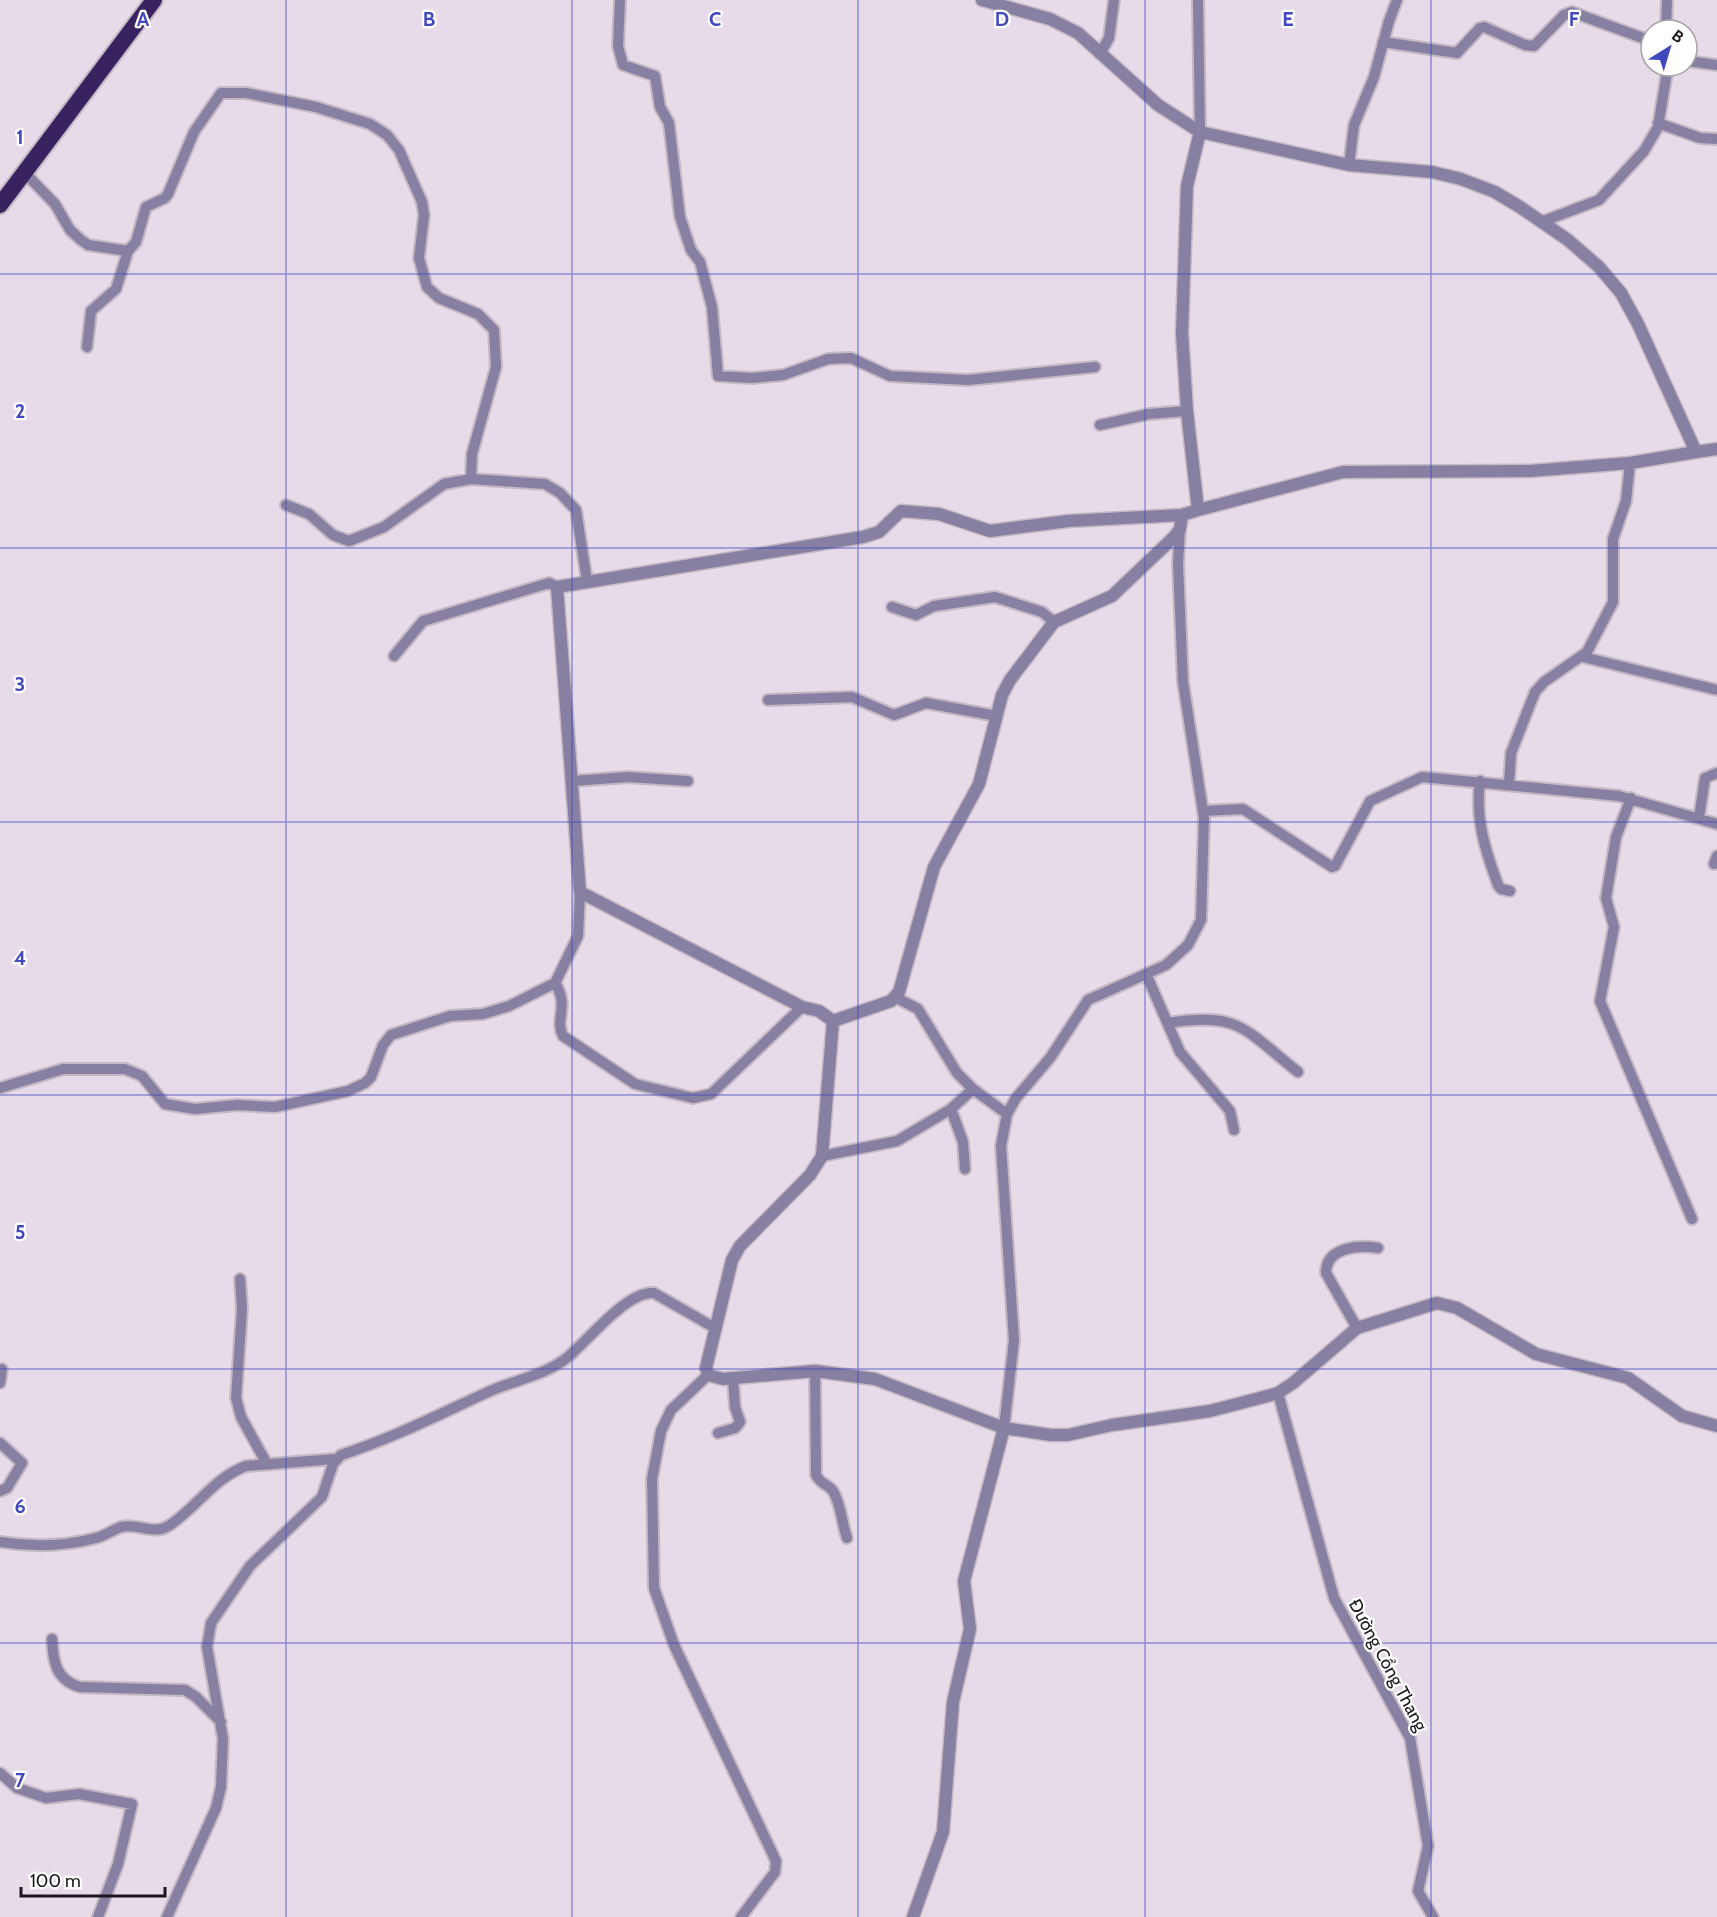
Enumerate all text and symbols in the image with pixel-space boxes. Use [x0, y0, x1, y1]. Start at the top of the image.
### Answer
text: A [137, 7, 150, 31]
text: B [423, 7, 435, 31]
text: C [709, 7, 721, 31]
text: D [995, 7, 1009, 31]
text: E [1282, 7, 1294, 31]
text: F [1569, 7, 1580, 31]
north arrow [1639, 18, 1699, 78]
text: B [1668, 26, 1687, 47]
text: 1 [16, 125, 24, 149]
text: 2 [15, 399, 25, 423]
text: 3 [15, 672, 25, 696]
text: 4 [14, 946, 26, 970]
text: 5 [15, 1220, 25, 1244]
text: 6 [14, 1494, 26, 1518]
street label: Đường Cổng Thang [1344, 1595, 1433, 1736]
text: 7 [15, 1768, 26, 1792]
scale bar [21, 1860, 165, 1898]
text: 100 m [30, 1870, 81, 1892]

